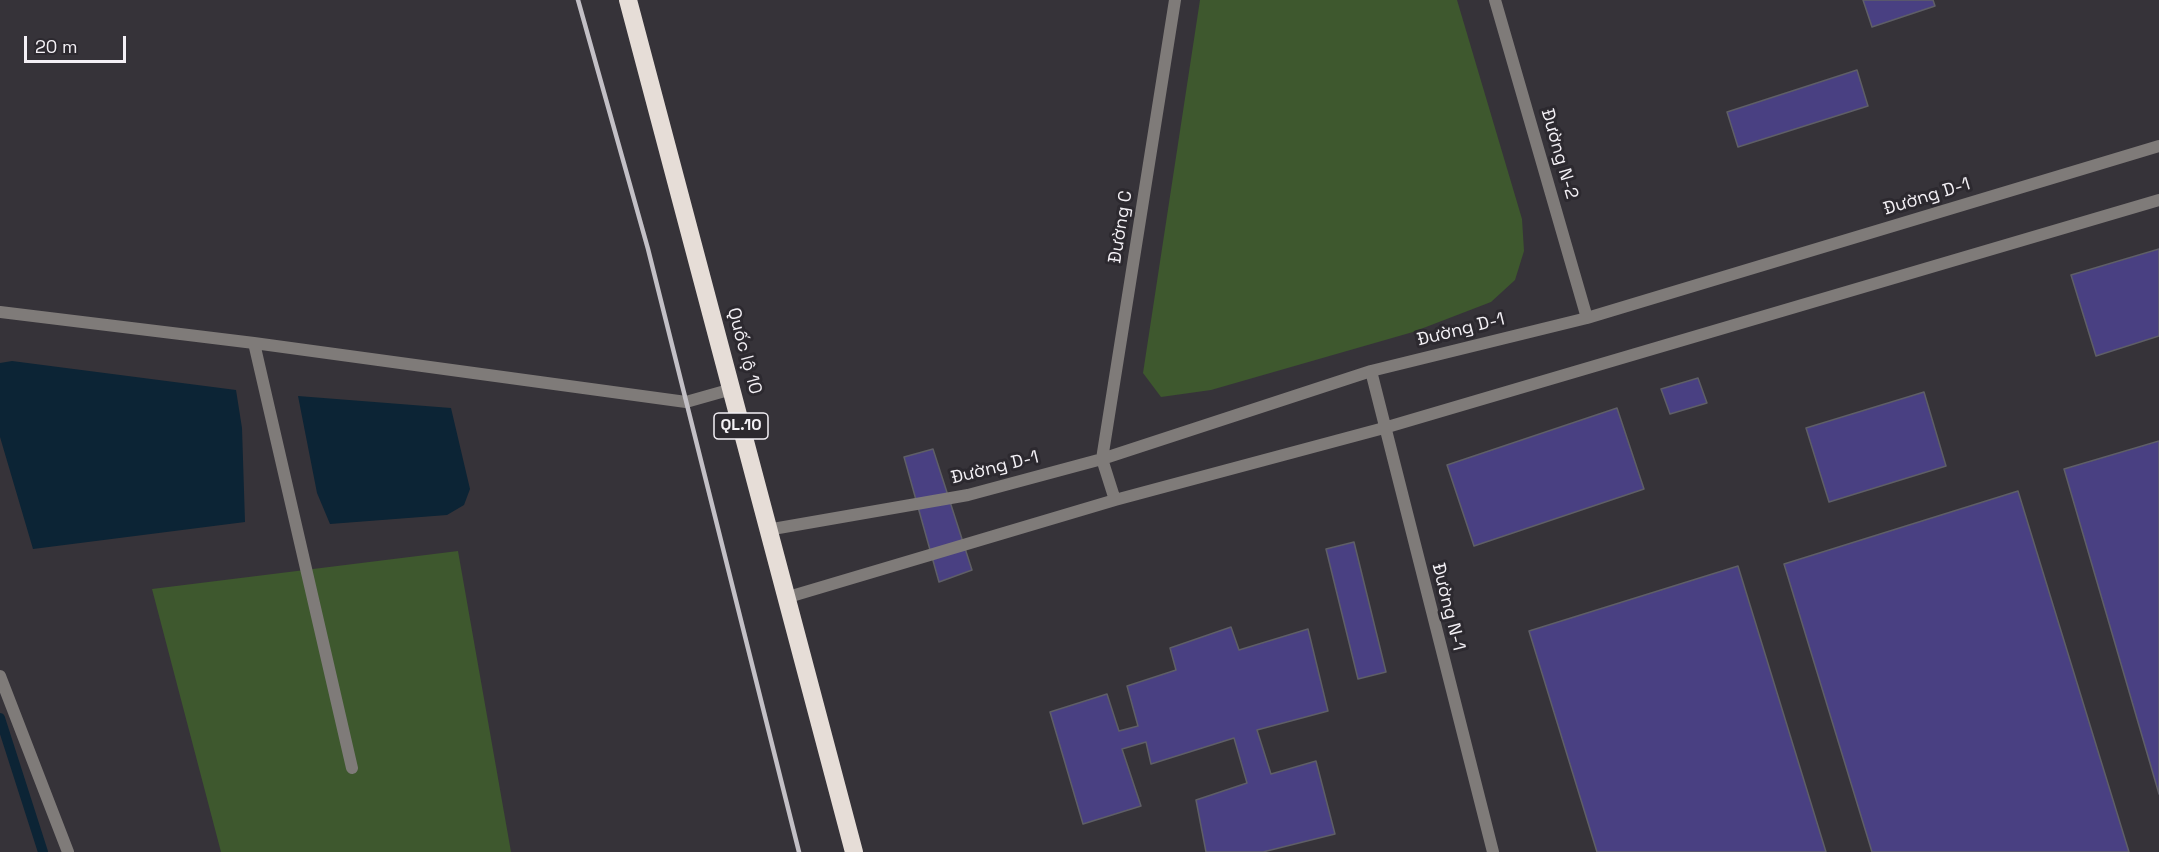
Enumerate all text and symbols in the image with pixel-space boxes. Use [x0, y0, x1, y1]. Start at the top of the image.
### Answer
scale bar [27, 24, 129, 62]
text: 20 m [35, 35, 78, 58]
street label: Đường N-2 [1536, 106, 1582, 202]
street label: Đường D-1 [1881, 174, 1973, 220]
street label: Đường C [1105, 189, 1137, 265]
street label: Quốc lộ 10 [722, 305, 766, 397]
street label: Đường D-1 [1415, 309, 1507, 351]
road number: QL.10 [714, 413, 768, 439]
street label: Đường D-1 [949, 447, 1041, 489]
street label: Đường N-1 [1427, 561, 1469, 653]

